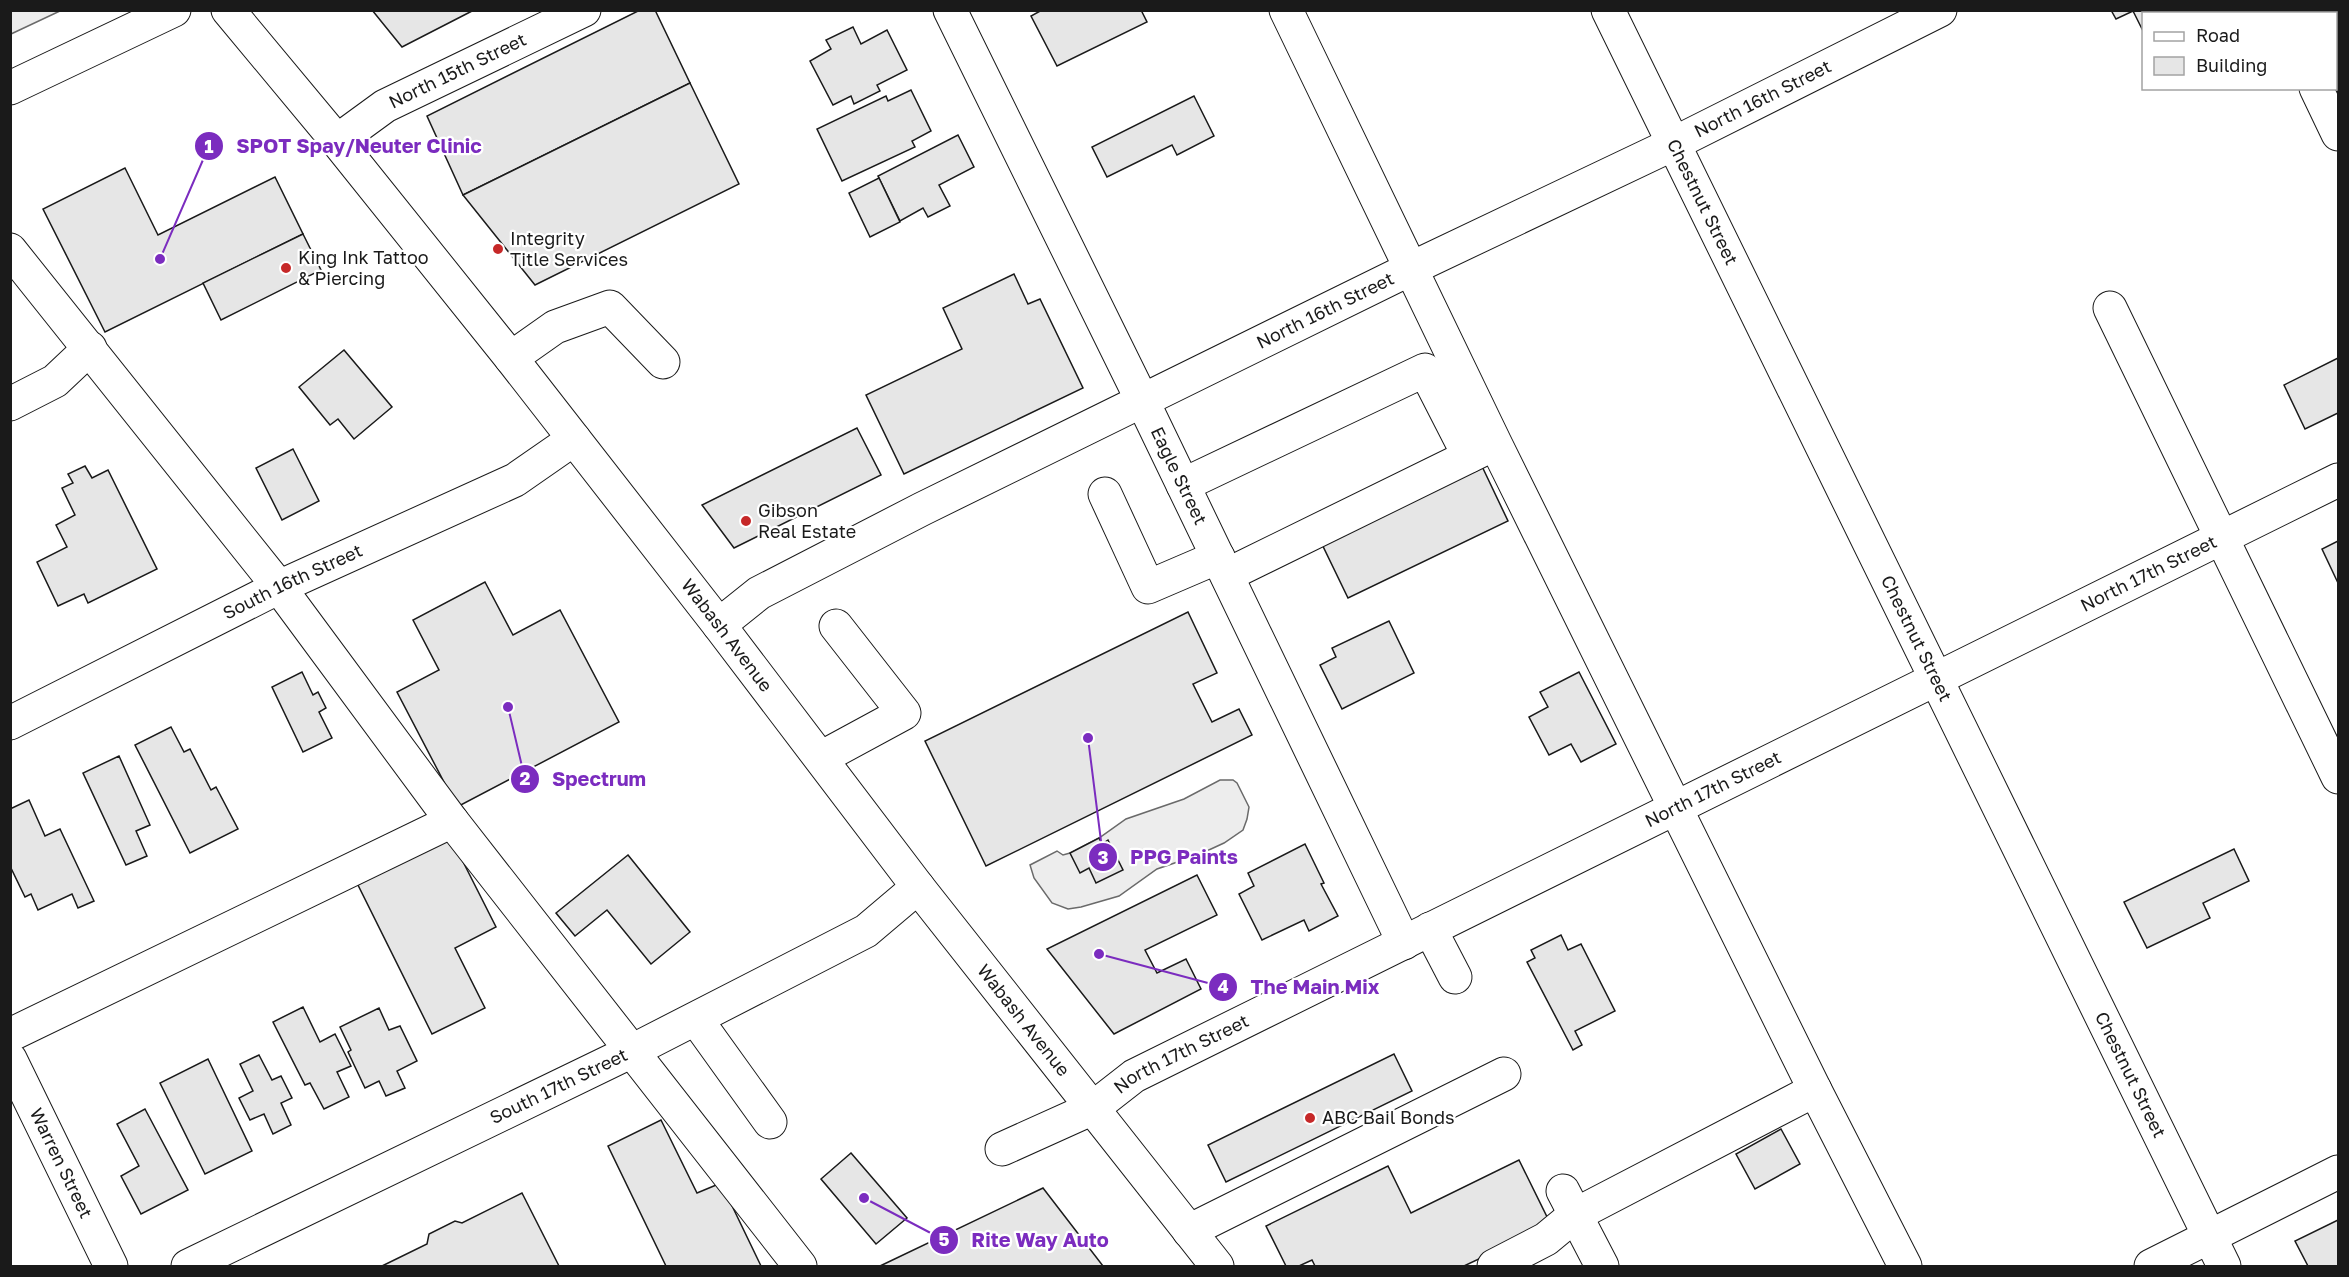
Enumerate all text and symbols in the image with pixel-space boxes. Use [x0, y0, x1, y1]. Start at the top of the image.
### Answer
legend [2142, 12, 2337, 90]
text: Road [2196, 24, 2240, 46]
street label: North 15th Street [385, 28, 529, 113]
text: Building [2196, 54, 2267, 76]
street label: North 16th Street [1690, 55, 1834, 142]
callout: SPOT Spay/Neuter Clinic [194, 127, 493, 165]
text: SPOT Spay/Neuter Clinic [236, 133, 482, 157]
text: 1 [204, 135, 214, 157]
street label: Chestnut Street [1663, 135, 1743, 268]
place label: Integrity Title Services [510, 227, 628, 270]
marker: Integrity Title Services [491, 242, 505, 256]
place label: King Ink Tattoo & Piercing [298, 246, 429, 289]
marker: King Ink Tattoo & Piercing [279, 261, 293, 275]
street label: North 16th Street [1252, 267, 1397, 353]
street label: Eagle Street [1147, 423, 1212, 528]
place label: Gibson Real Estate [758, 499, 856, 542]
marker: Gibson Real Estate [739, 514, 753, 528]
street label: North 17th Street [2077, 530, 2220, 616]
street label: South 16th Street [219, 539, 366, 624]
street label: Chestnut Street [1877, 571, 1957, 705]
street label: Wabash Avenue [677, 574, 778, 696]
street label: North 17th Street [1641, 746, 1784, 831]
callout: Spectrum [510, 760, 658, 798]
text: Spectrum [552, 766, 646, 790]
text: 2 [520, 767, 531, 789]
callout: PPG Paints [1088, 838, 1250, 876]
text: PPG Paints [1130, 844, 1238, 868]
text: 3 [1098, 846, 1109, 868]
street label: Wabash Avenue [973, 959, 1075, 1080]
callout: The Main Mix [1208, 968, 1391, 1006]
text: The Main Mix [1251, 974, 1380, 998]
text: 4 [1217, 975, 1229, 997]
street label: Chestnut Street [2091, 1008, 2171, 1141]
street label: North 17th Street [1109, 1009, 1252, 1098]
street label: South 17th Street [486, 1043, 631, 1128]
street label: Warren Street [26, 1104, 98, 1222]
place label: ABC Bail Bonds [1322, 1106, 1455, 1128]
marker: ABC Bail Bonds [1303, 1111, 1317, 1125]
callout: Rite Way Auto [929, 1221, 1120, 1259]
text: Rite Way Auto [971, 1227, 1109, 1251]
text: 5 [939, 1228, 950, 1250]

